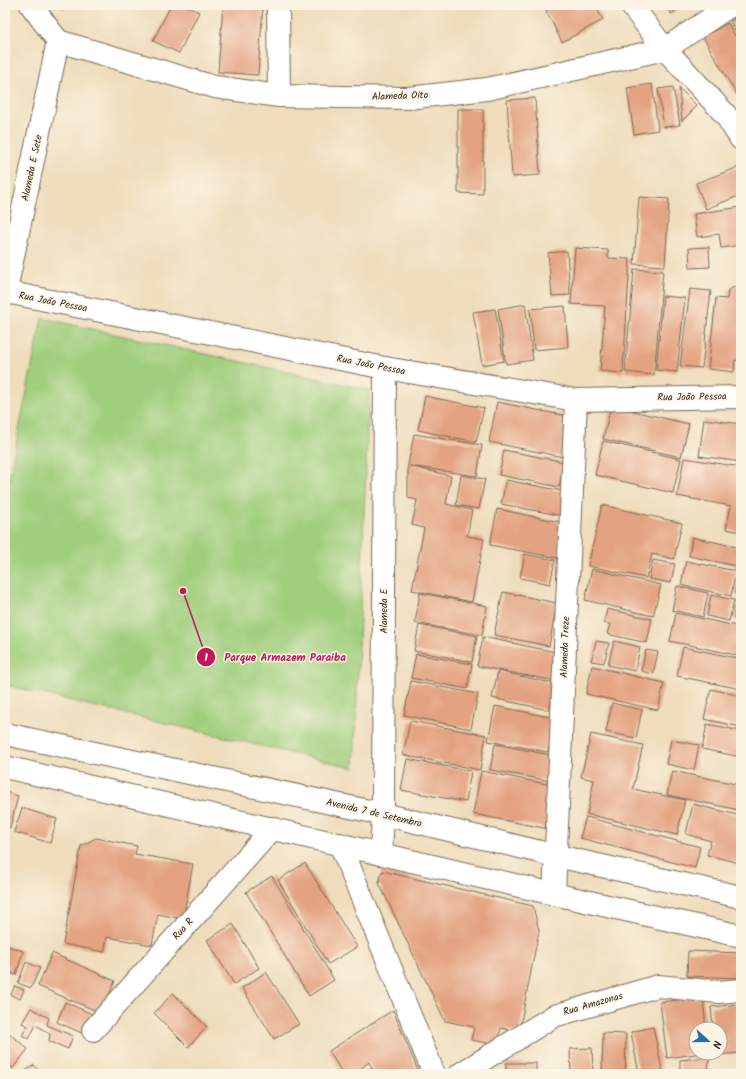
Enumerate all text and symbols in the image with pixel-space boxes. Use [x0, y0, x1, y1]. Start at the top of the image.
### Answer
street label: Alameda Oito [372, 87, 429, 105]
street label: Alameda E Sete [17, 133, 47, 203]
street label: Rua João Pessoa [17, 288, 89, 317]
street label: Rua João Pessoa [335, 351, 407, 380]
street label: Rua João Pessoa [657, 388, 727, 406]
street label: Alameda E [376, 587, 392, 634]
street label: Alameda Treze [556, 616, 574, 678]
callout: Parque Armazem Paraiba [196, 645, 354, 668]
text: 1 [204, 648, 208, 667]
text: Parque Armazem Paraiba [224, 649, 346, 667]
street label: Avenida 7 de Setembro [325, 794, 424, 832]
street label: Rua R [169, 914, 197, 944]
street label: Rua Amazonas [561, 988, 625, 1020]
north arrow [688, 1021, 728, 1061]
text: N [707, 1038, 726, 1051]

